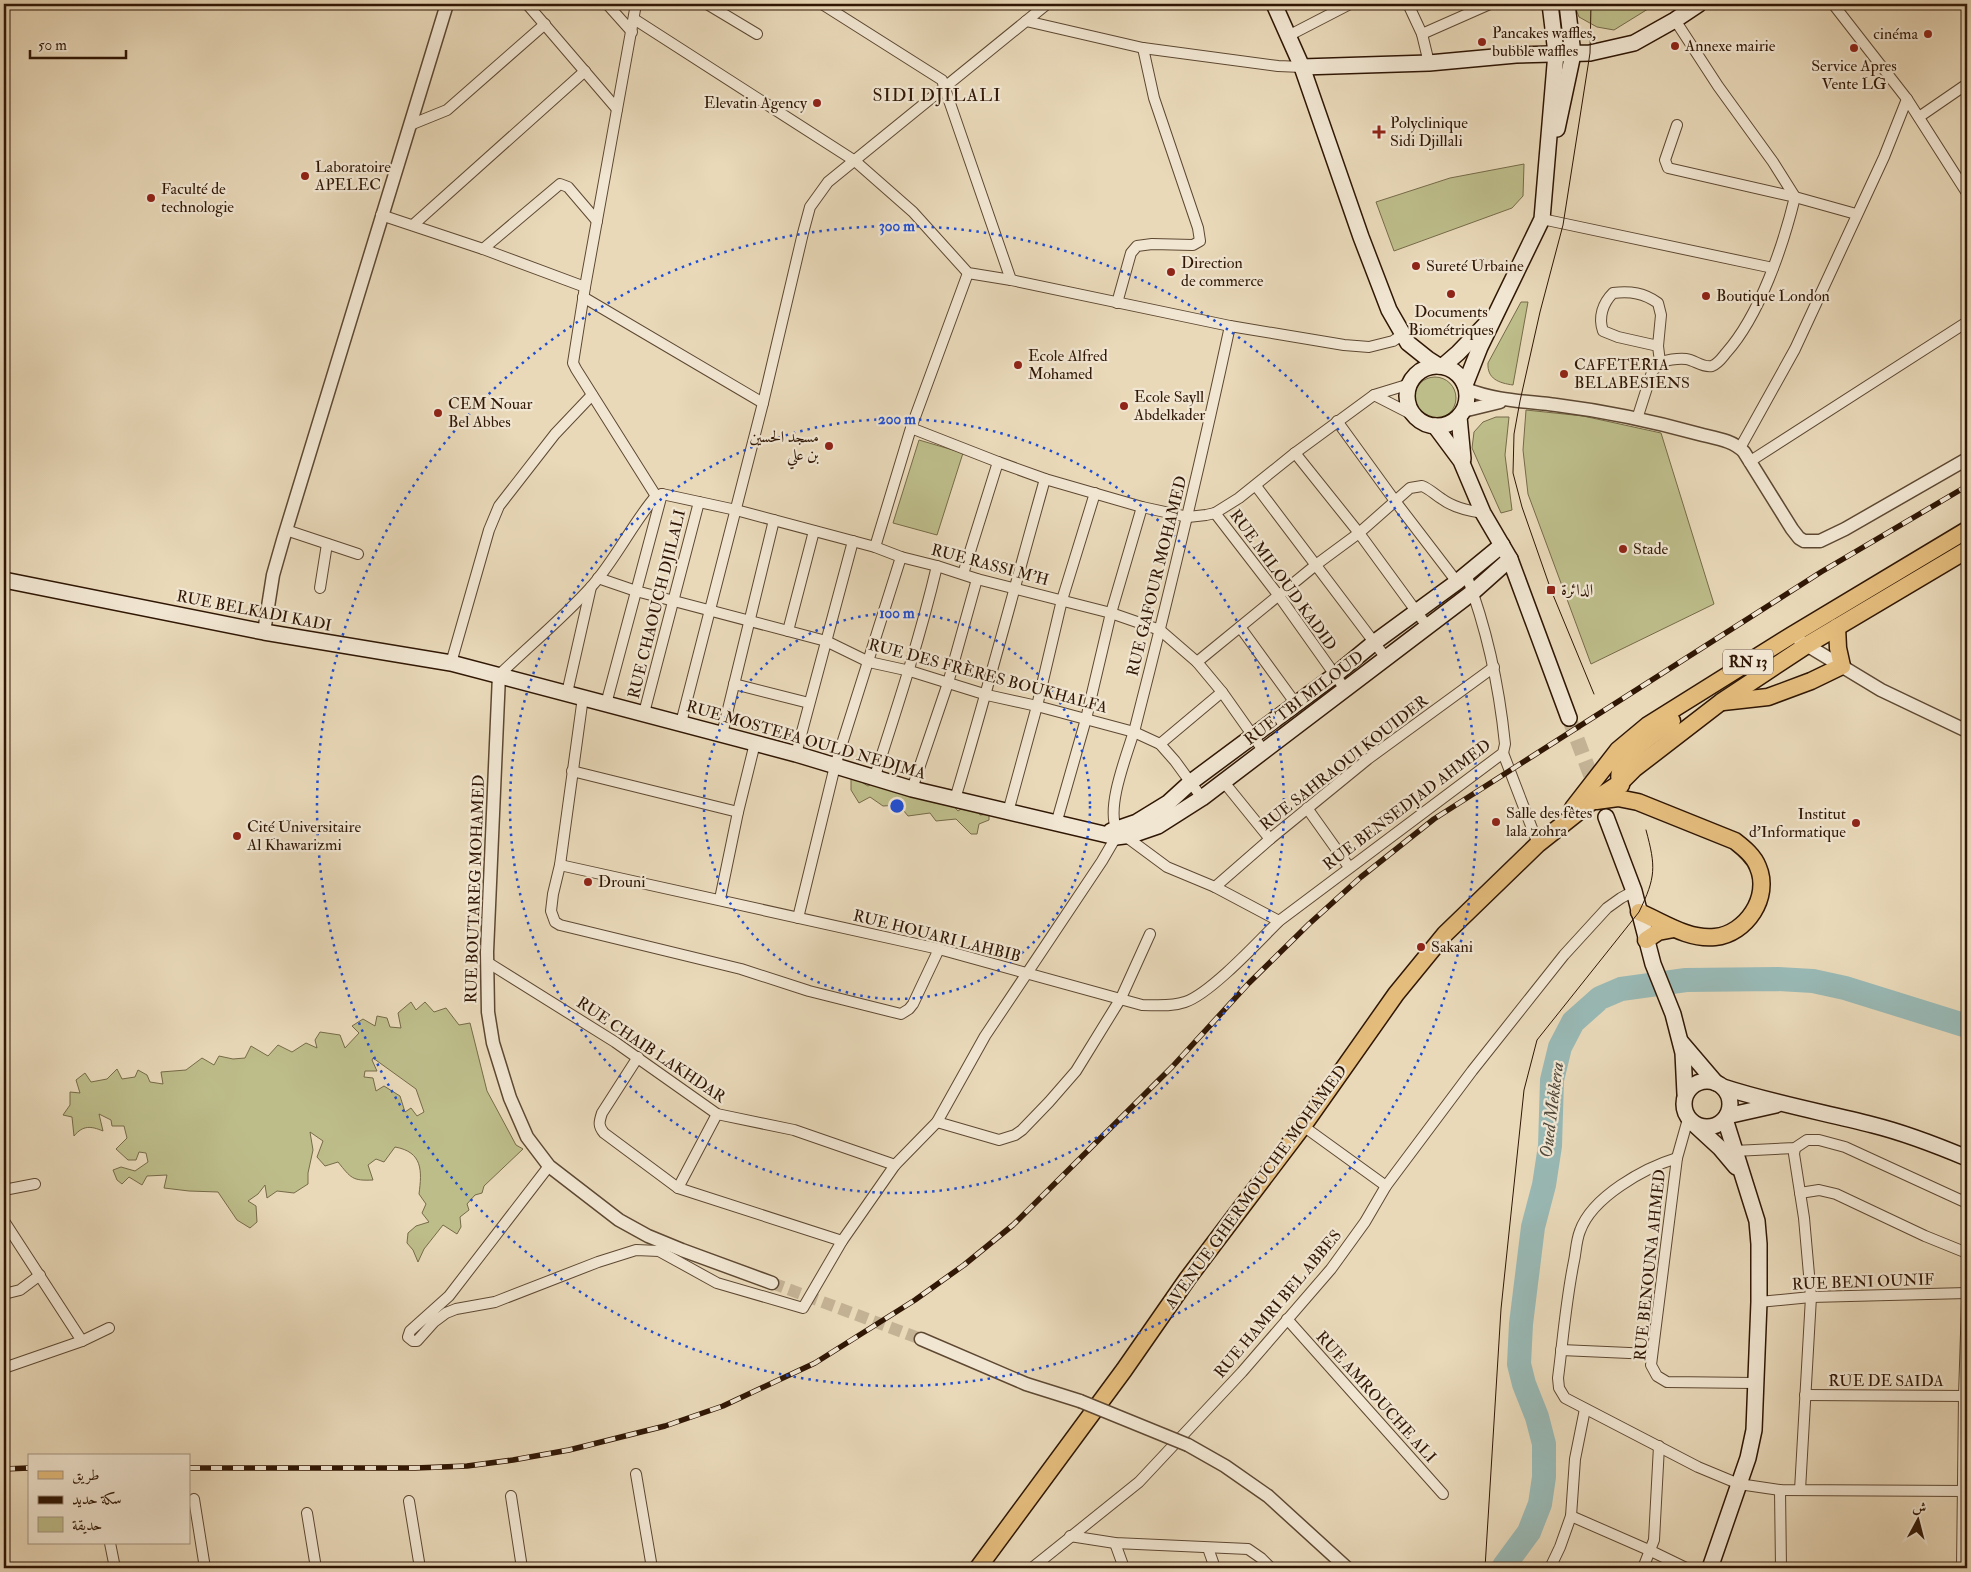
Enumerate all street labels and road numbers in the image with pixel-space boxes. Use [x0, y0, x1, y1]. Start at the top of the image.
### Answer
street label: RUE GAFOUR MOHAMED [1122, 474, 1192, 678]
street label: RUE MILOUD KADID [1225, 506, 1341, 654]
street label: RUE CHAOUCH DJILALI [624, 507, 691, 701]
street label: RUE RASSI M'H [929, 540, 1051, 590]
street label: RUE BELKADI KADI [175, 586, 333, 636]
street label: RUE DES FRÈRES BOUKHALFA [866, 634, 1110, 718]
street label: RUE TBI MILOUD [1240, 647, 1368, 749]
road number: RN 13 [1723, 650, 1773, 674]
street label: RUE SAHRAOUI KOUIDER [1256, 691, 1433, 835]
street label: RUE MOSTEFA OULD NEDJMA [684, 696, 928, 785]
street label: RUE BENSEDJAD AHMED [1319, 735, 1496, 876]
street label: RUE BOUTAREG MOHAMED [461, 774, 489, 1004]
street label: RUE HOUARI LAHBIB [851, 905, 1023, 967]
street label: RUE CHAIB LAKHDAR [573, 993, 730, 1108]
street label: AVENUE GHERMOUCHE MOHAMED [1160, 1061, 1351, 1314]
street label: RUE BENOUNA AHMED [1630, 1168, 1670, 1362]
street label: RUE HAMRI BEL ABBES [1210, 1226, 1346, 1382]
street label: RUE BENI OUNIF [1791, 1270, 1935, 1294]
street label: RUE AMROUCHE ALI [1312, 1327, 1440, 1467]
street label: RUE DE SAIDA [1828, 1371, 1944, 1391]

